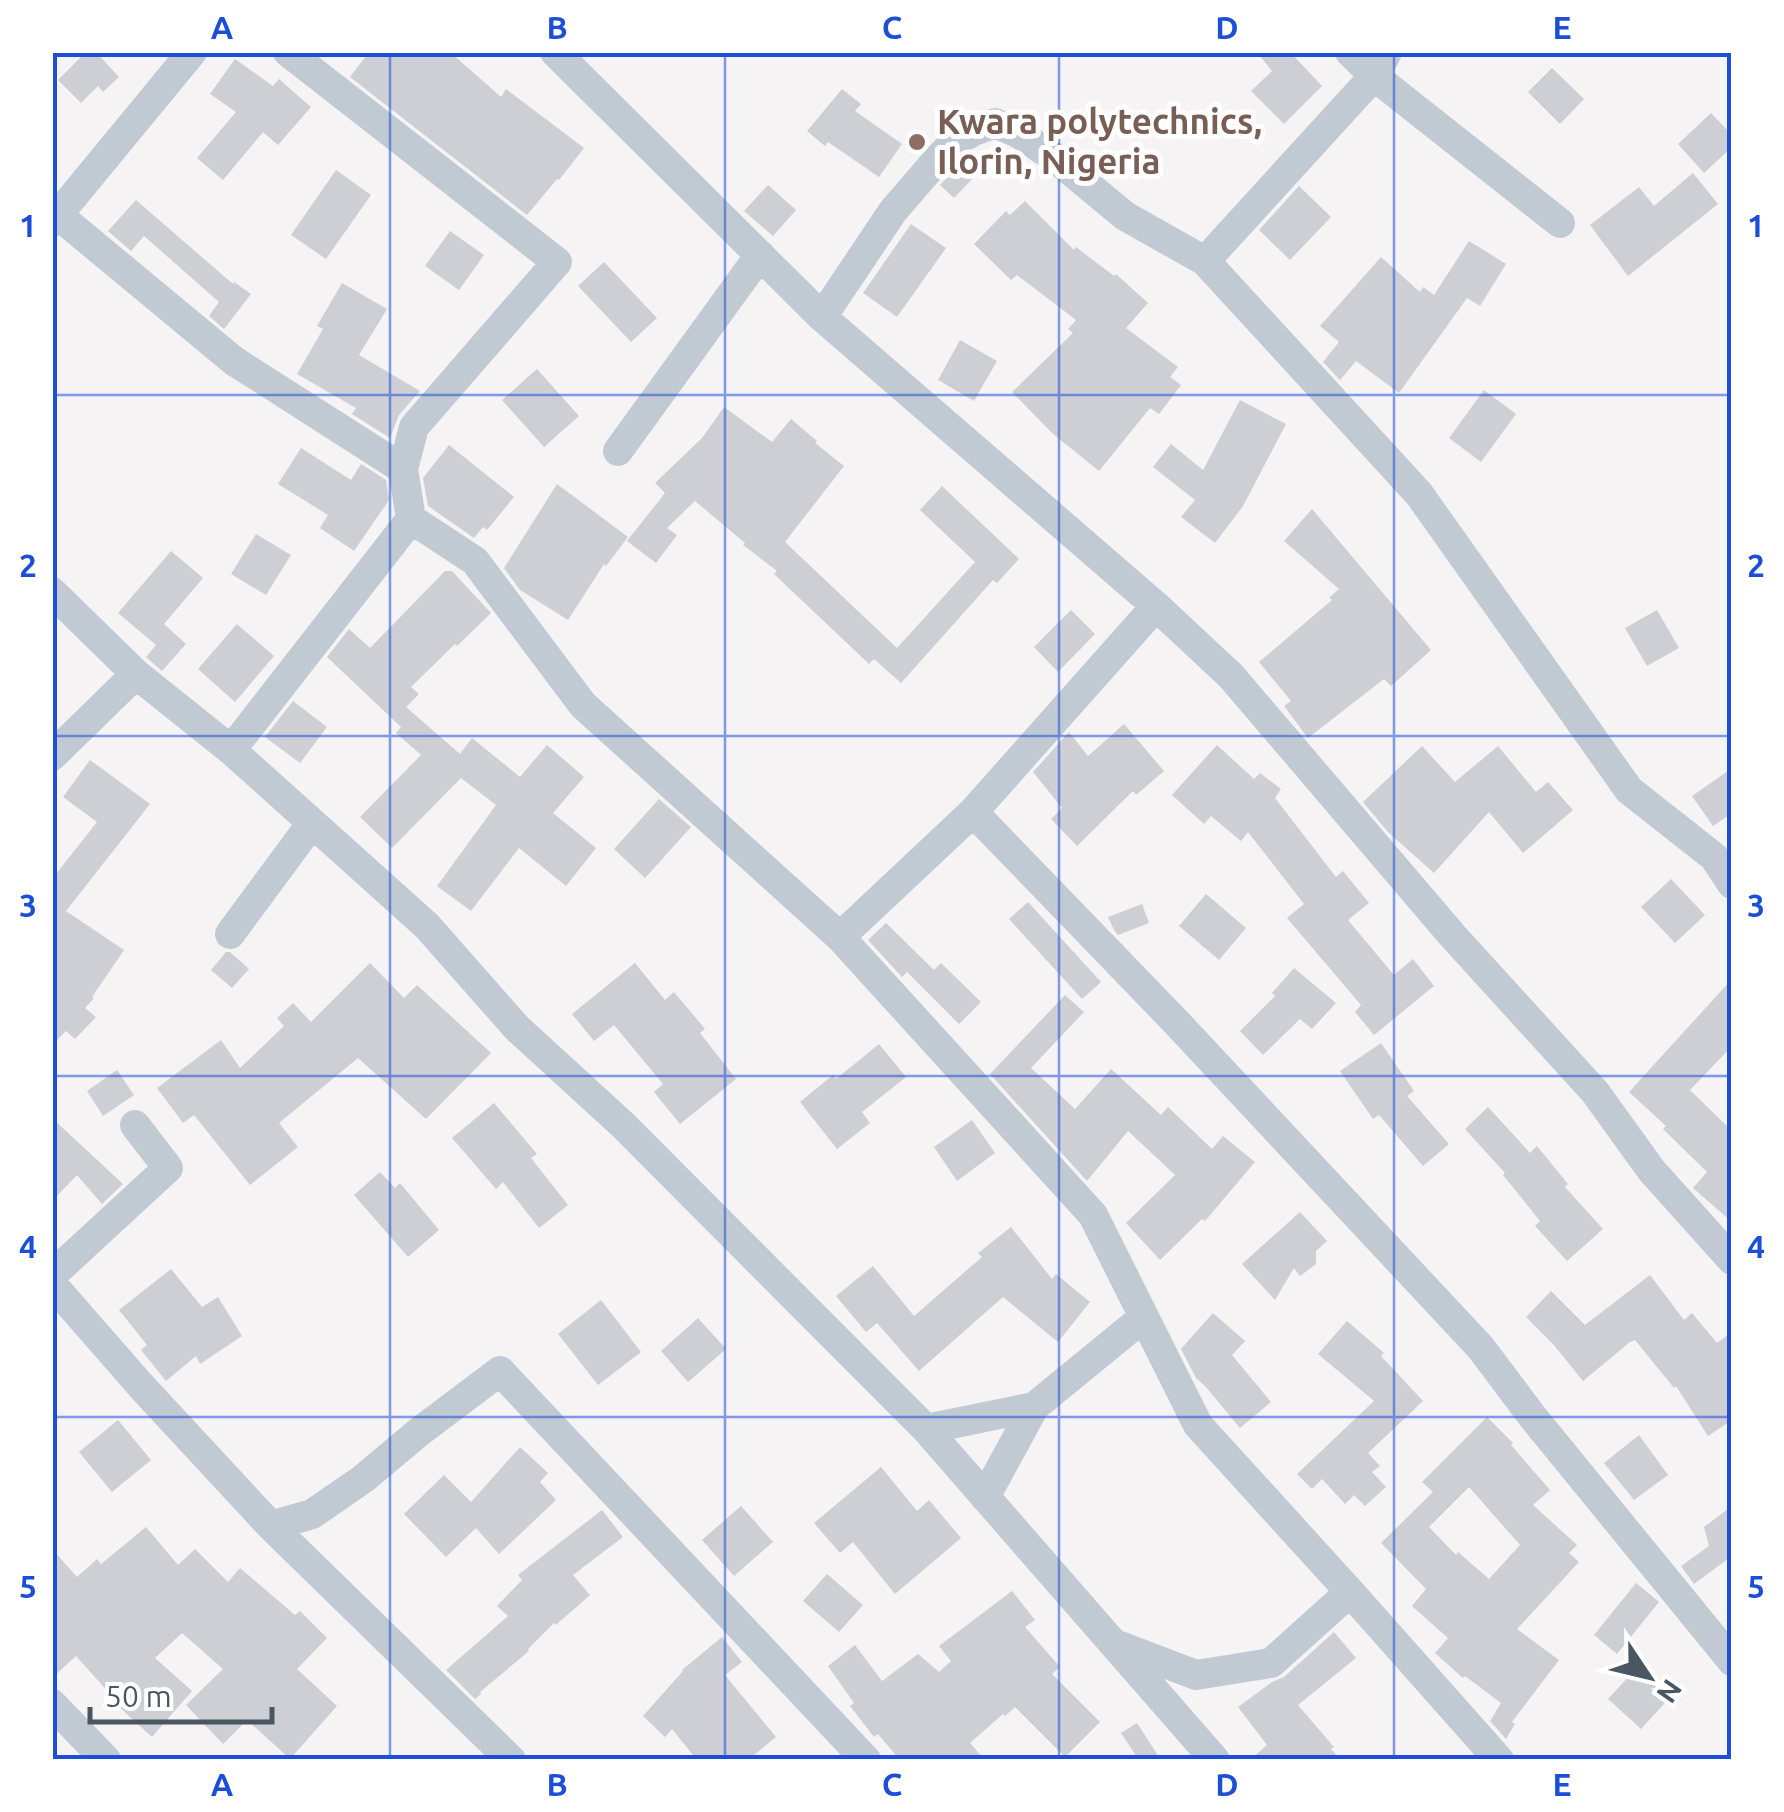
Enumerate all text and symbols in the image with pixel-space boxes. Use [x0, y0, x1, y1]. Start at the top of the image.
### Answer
text: A [211, 9, 234, 45]
text: B [546, 9, 568, 45]
text: C [882, 9, 902, 45]
text: D [1215, 9, 1239, 45]
text: E [1552, 9, 1572, 45]
place label: Kwara polytechnics, Ilorin, Nigeria [937, 101, 1262, 181]
marker: Kwara polytechnics, Ilorin, Nigeria [906, 131, 928, 153]
text: 1 [19, 207, 37, 243]
text: 1 [1747, 207, 1765, 243]
text: 2 [19, 547, 37, 583]
text: 2 [1747, 547, 1765, 583]
text: 3 [19, 887, 37, 923]
text: 3 [1747, 887, 1765, 923]
text: 4 [19, 1228, 37, 1264]
text: 4 [1747, 1228, 1765, 1264]
text: 5 [19, 1568, 37, 1604]
text: 5 [1747, 1568, 1765, 1604]
north arrow [1599, 1627, 1699, 1727]
scale bar [90, 1662, 272, 1724]
text: N [1651, 1674, 1689, 1709]
text: 50 m [105, 1679, 172, 1713]
text: A [211, 1766, 234, 1802]
text: B [546, 1766, 568, 1802]
text: C [882, 1766, 902, 1802]
text: D [1215, 1766, 1239, 1802]
text: E [1552, 1766, 1572, 1802]

